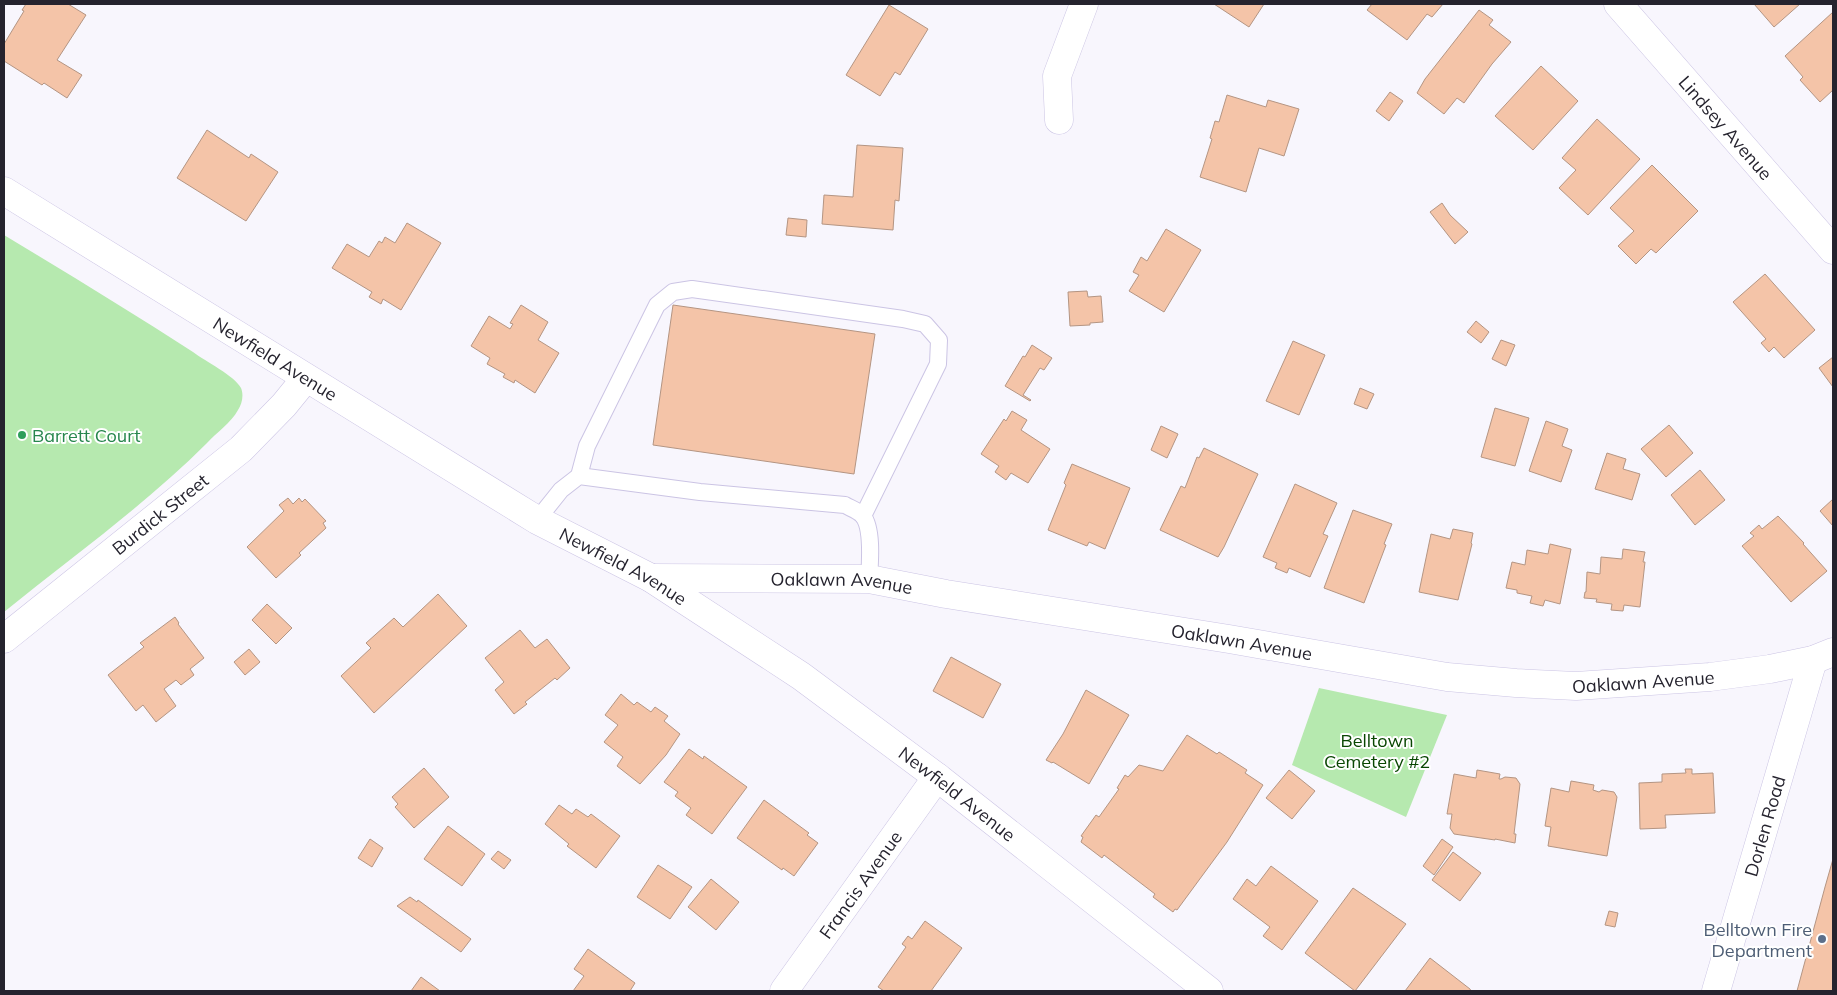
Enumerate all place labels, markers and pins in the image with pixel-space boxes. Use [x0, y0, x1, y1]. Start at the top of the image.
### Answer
place label: Barrett Court [32, 424, 141, 447]
marker: Barrett Court [16, 429, 28, 441]
place label: Belltown Fire Department [1704, 918, 1812, 962]
marker: Belltown Fire Department [1816, 933, 1828, 945]

